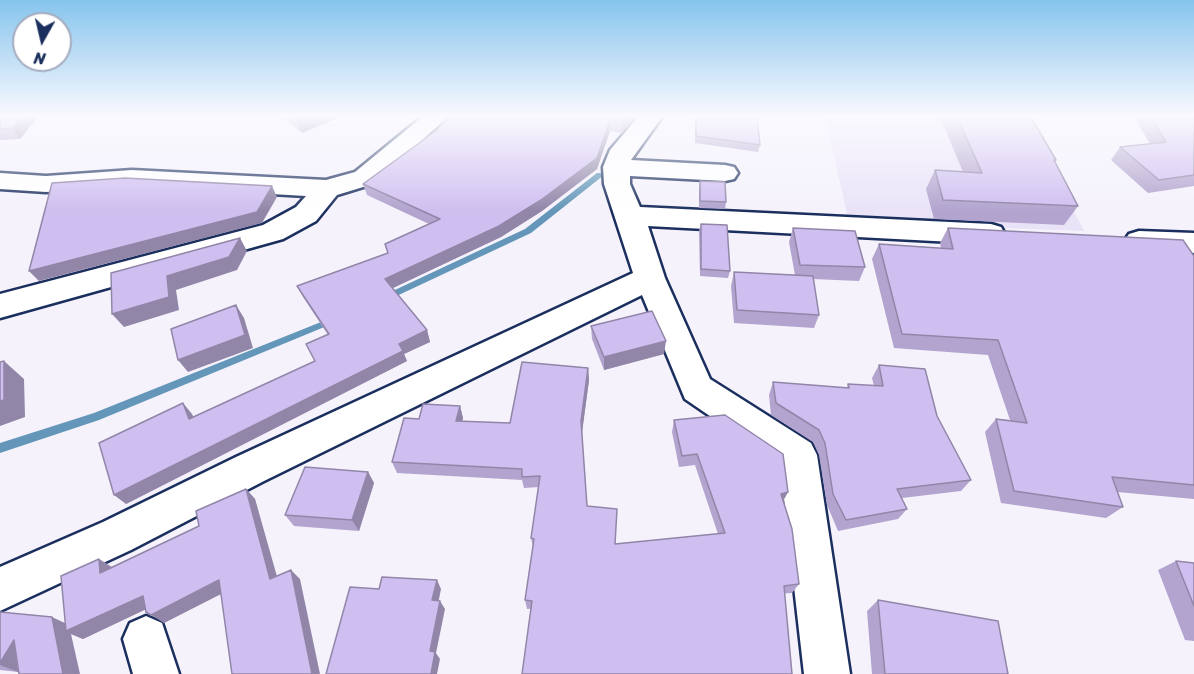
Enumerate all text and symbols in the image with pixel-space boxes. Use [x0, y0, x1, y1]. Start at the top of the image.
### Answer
north arrow [12, 12, 72, 72]
text: N [32, 43, 47, 73]

